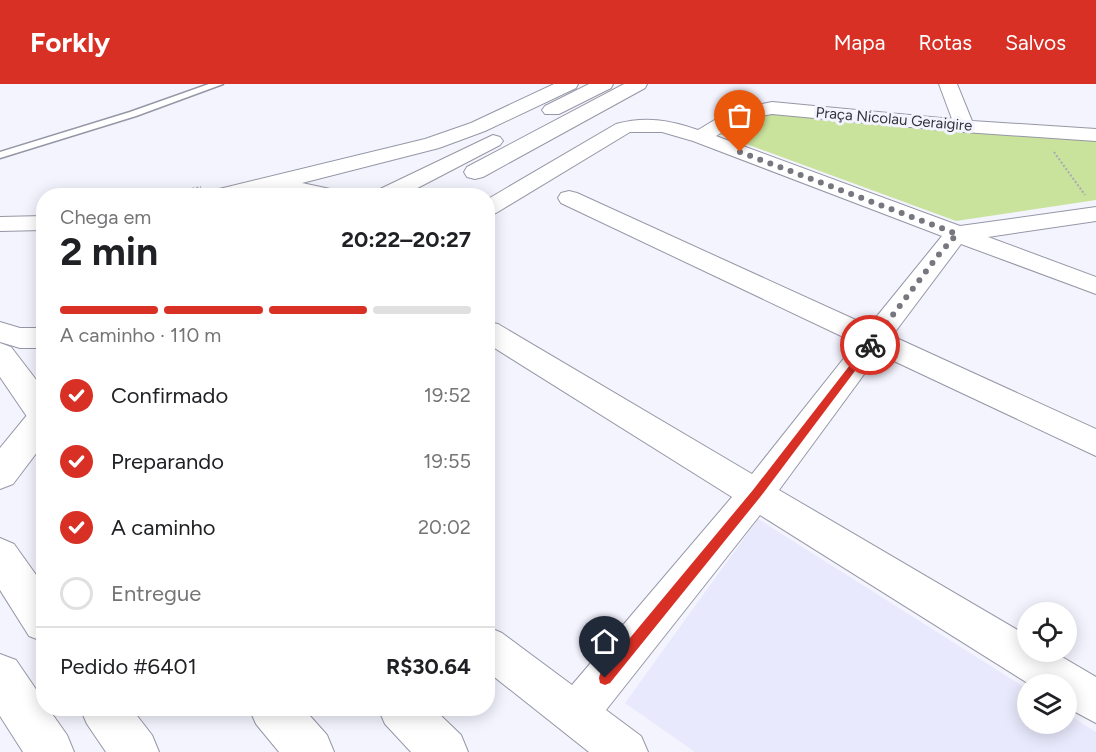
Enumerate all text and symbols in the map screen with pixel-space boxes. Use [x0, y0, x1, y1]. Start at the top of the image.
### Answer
text: Forkly [30, 25, 110, 59]
text: Mapa [834, 30, 885, 55]
text: Rotas [918, 30, 972, 55]
text: Salvos [1005, 30, 1066, 55]
pin [714, 90, 765, 152]
icon: bag [723, 99, 756, 132]
street label: Praça Nicolau Geraigire [815, 103, 973, 135]
text: Chega em [60, 205, 151, 229]
text: 20:22–20:27 [341, 226, 471, 253]
text: 2 min [60, 228, 158, 275]
courier [840, 315, 900, 375]
text: A caminho · 110 m [60, 323, 221, 347]
icon: bike [854, 329, 887, 362]
icon: check [60, 379, 93, 412]
text: Confirmado [111, 382, 228, 409]
text: 19:52 [424, 383, 471, 407]
icon: check [60, 445, 93, 478]
text: Preparando [111, 448, 224, 475]
text: 19:55 [423, 449, 471, 473]
icon: check [60, 511, 93, 544]
text: A caminho [111, 514, 216, 541]
text: 20:02 [418, 515, 471, 539]
text: Entregue [111, 580, 201, 607]
map controls [1017, 602, 1077, 734]
button: locate [1017, 602, 1077, 662]
pin [579, 616, 630, 678]
icon: home [588, 625, 621, 658]
text: Pedido #6401 [60, 653, 197, 680]
text: R$30.64 [386, 653, 471, 680]
button: layers [1017, 674, 1077, 734]

